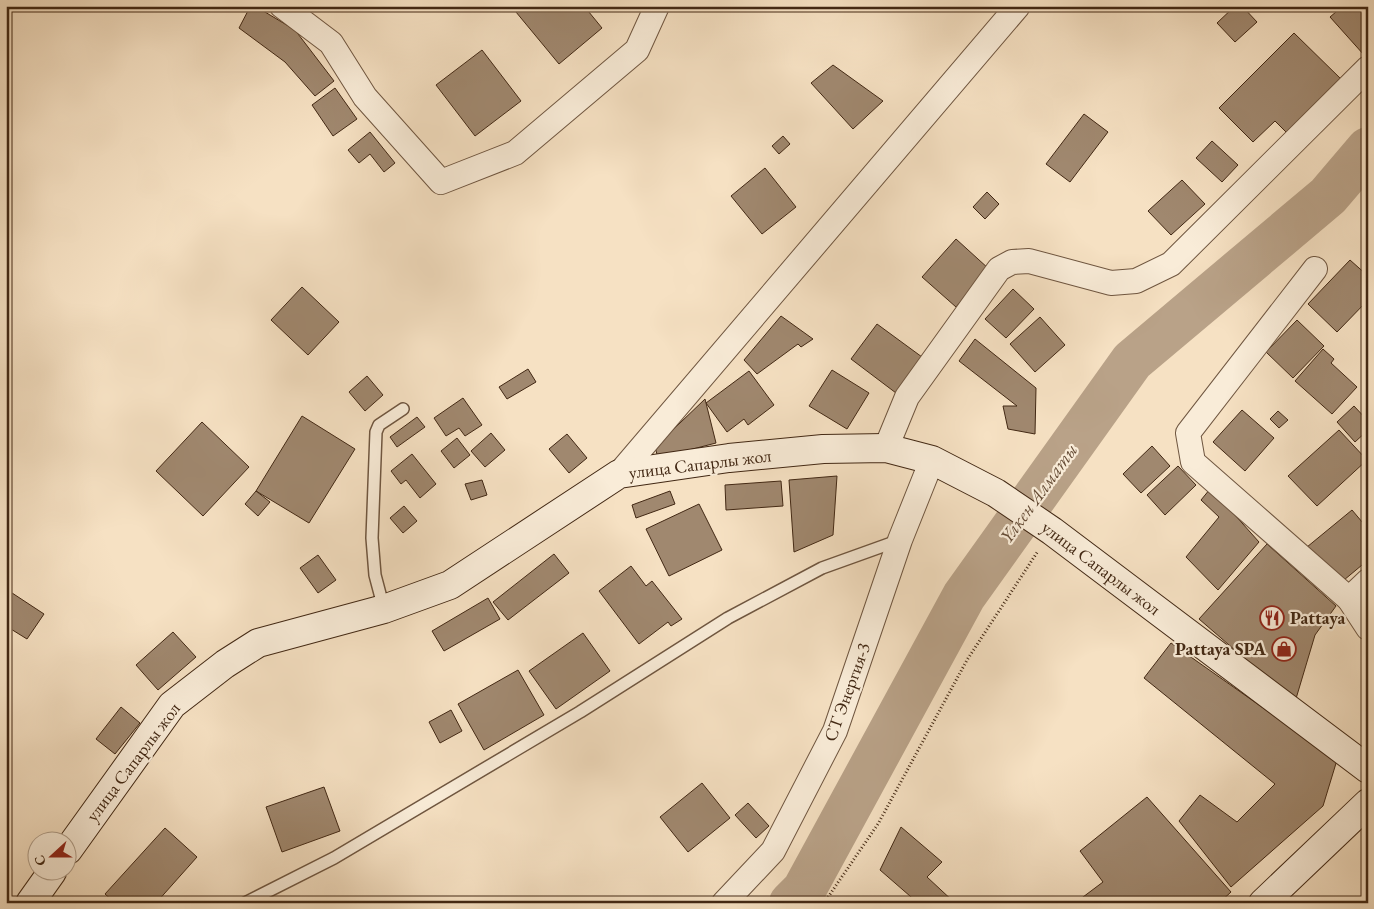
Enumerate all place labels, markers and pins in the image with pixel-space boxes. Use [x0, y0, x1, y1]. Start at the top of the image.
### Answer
restaurant icon: Pattaya [1259, 605, 1285, 631]
place label: Pattaya [1290, 606, 1346, 629]
shop icon: Pattaya SPA [1271, 636, 1297, 662]
place label: Pattaya SPA [1175, 637, 1267, 660]

